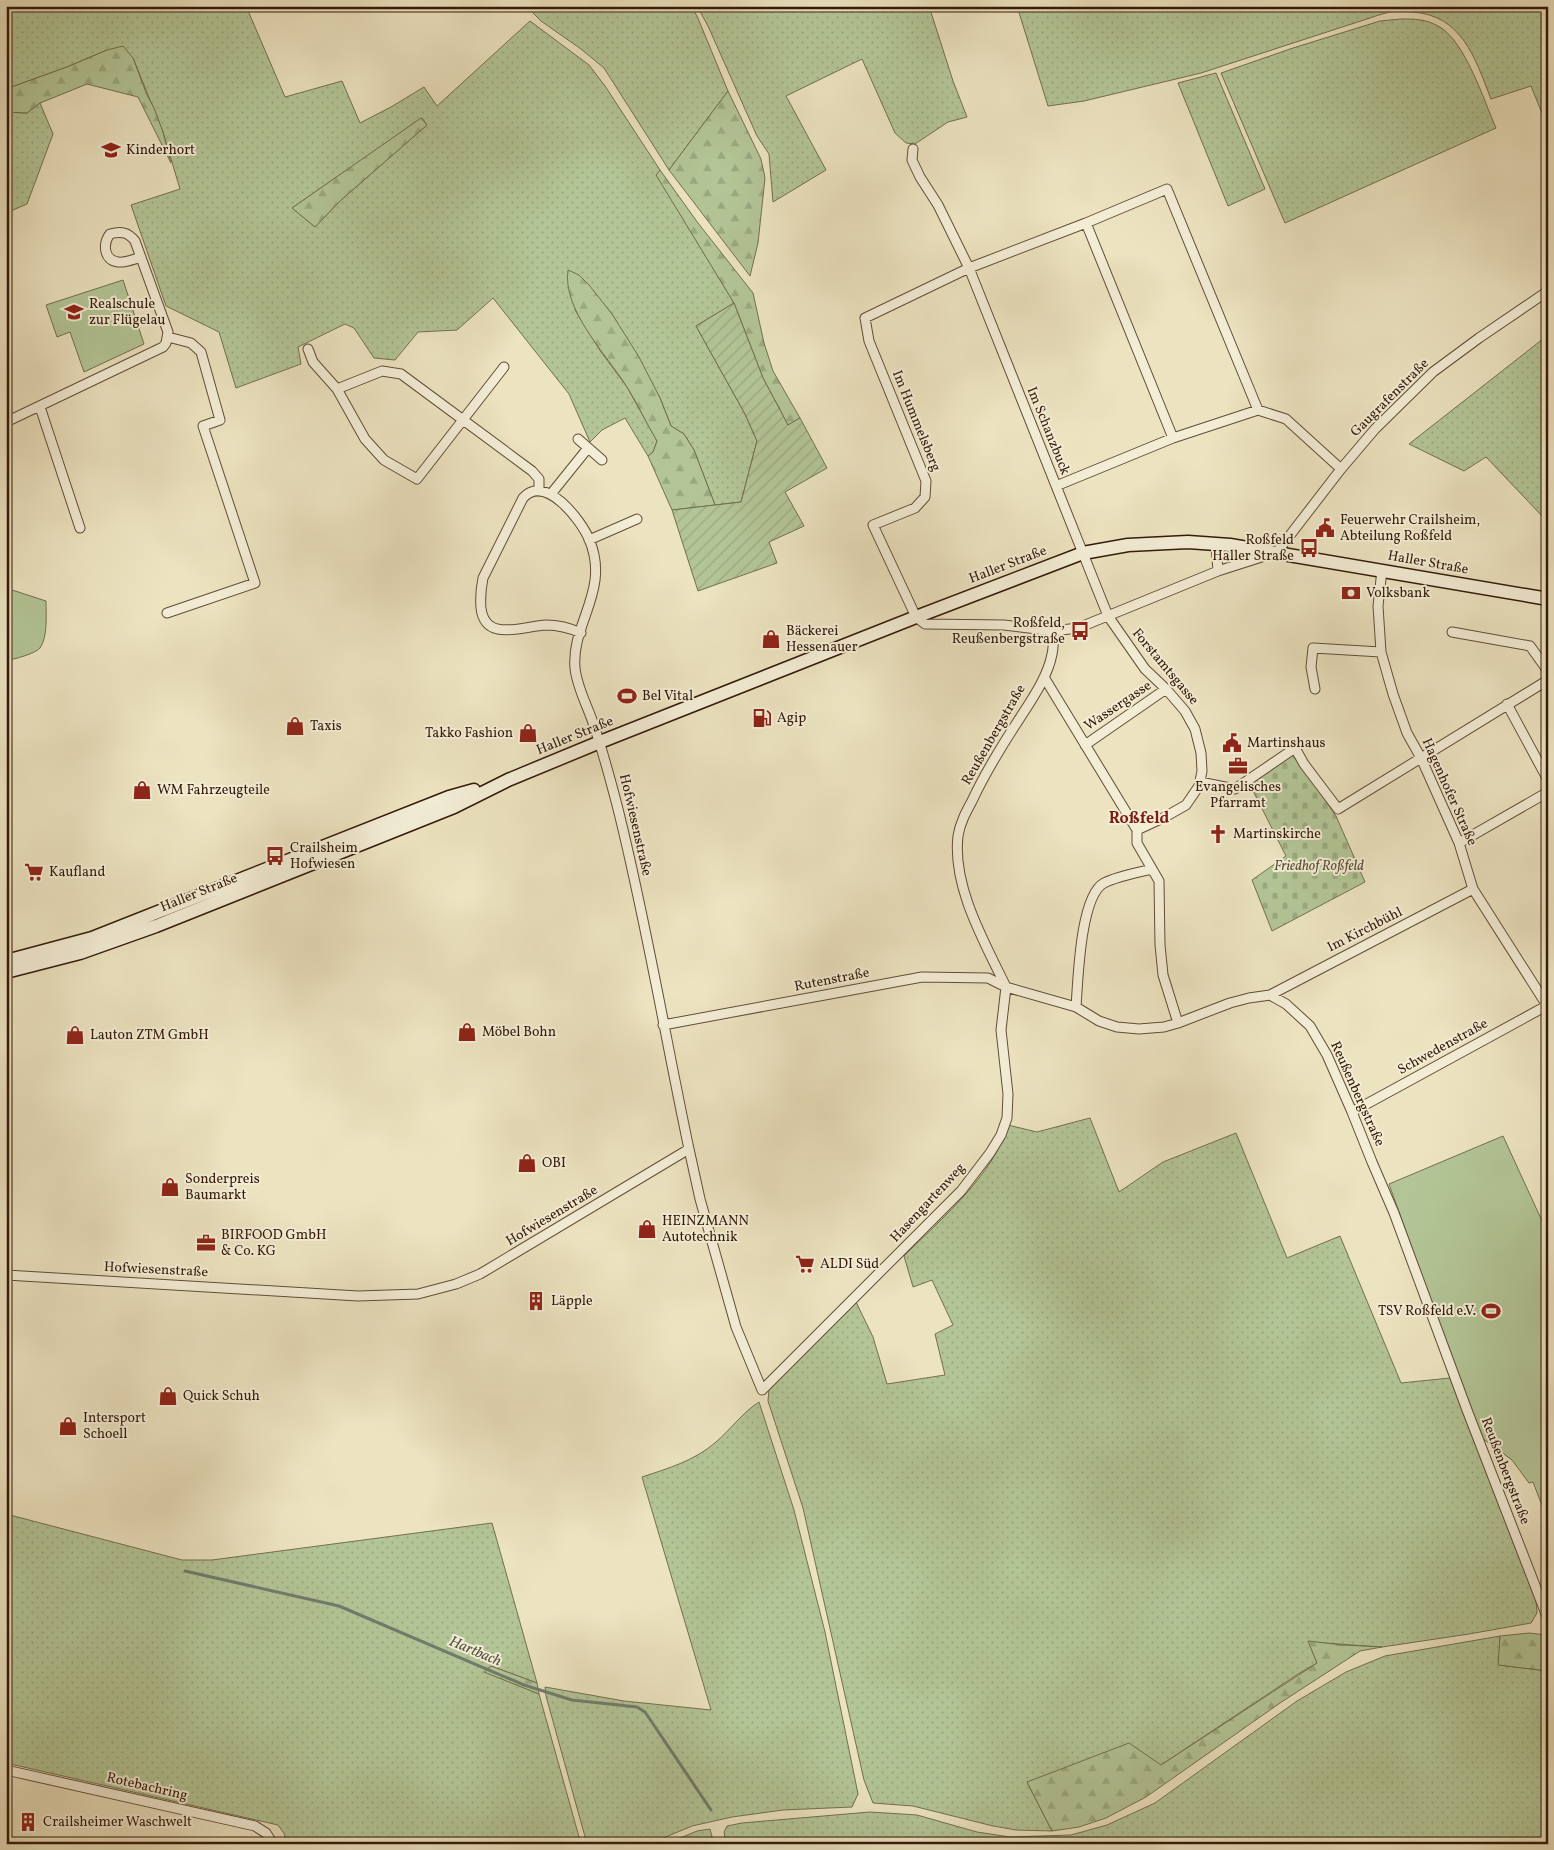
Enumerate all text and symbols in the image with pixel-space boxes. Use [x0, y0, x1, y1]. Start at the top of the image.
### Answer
school or university icon: Kinderhort [100, 139, 122, 161]
place label: Kinderhort [126, 141, 195, 160]
place label: Realschule zur Flügelau [89, 295, 165, 330]
school or university icon: Realschule zur Flügelau [63, 301, 85, 323]
street label: Gaugrafenstraße [1347, 354, 1434, 441]
street label: Im Hummelsberg [887, 368, 945, 474]
street label: Im Schanzbuck [1022, 384, 1074, 478]
place label: Feuerwehr Crailsheim, Abteilung Roßfeld [1340, 511, 1480, 546]
public building icon: Feuerwehr Crailsheim, Abteilung Roßfeld [1314, 517, 1336, 539]
place label: Roßfeld Haller Straße [1212, 531, 1294, 566]
bus stop icon: Roßfeld Haller Straße [1298, 537, 1320, 559]
street label: Haller Straße [966, 541, 1050, 589]
street label: Haller Straße [1386, 547, 1470, 580]
bank icon: Volksbank [1340, 582, 1362, 604]
place label: Volksbank [1366, 584, 1430, 603]
place label: Roßfeld, Reußenbergstraße [952, 614, 1065, 649]
bus stop icon: Roßfeld, Reußenbergstraße [1069, 620, 1091, 642]
place label: Bäckerei Hessenauer [786, 622, 858, 657]
street label: Forstamtsgasse [1127, 625, 1203, 710]
shop icon: Bäckerei Hessenauer [760, 628, 782, 650]
street label: Wassergasse [1081, 676, 1156, 735]
street label: Reußenbergstraße [957, 681, 1031, 789]
sports icon: Bel Vital [616, 685, 638, 707]
place label: Bel Vital [642, 687, 693, 706]
fuel station icon: Agip [751, 707, 773, 729]
place label: Agip [777, 709, 806, 728]
street label: Haller Straße [534, 712, 617, 760]
shop icon: Taxis [284, 715, 306, 737]
place label: Taxis [310, 717, 342, 736]
shop icon: Takko Fashion [517, 722, 539, 744]
place label: Takko Fashion [425, 724, 513, 743]
public building icon: Martinshaus [1221, 732, 1243, 754]
place label: Martinshaus [1247, 734, 1326, 753]
street label: Hagenhofer Straße [1417, 735, 1481, 849]
office icon: Evangelisches Pfarramt [1227, 755, 1249, 777]
street label: Hofwiesenstraße [614, 772, 656, 878]
place label: Evangelisches Pfarramt [1195, 778, 1281, 813]
shop icon: WM Fahrzeugteile [131, 779, 153, 801]
place label: WM Fahrzeugteile [157, 781, 270, 800]
district label: Roßfeld [1109, 808, 1170, 830]
church icon: Martinskirche [1207, 823, 1229, 845]
place label: Martinskirche [1233, 825, 1321, 844]
place label: Crailsheim Hofwiesen [290, 839, 358, 874]
bus stop icon: Crailsheim Hofwiesen [264, 845, 286, 867]
park label: Friedhof Roßfeld [1274, 857, 1364, 876]
supermarket icon: Kaufland [23, 861, 45, 883]
place label: Kaufland [49, 863, 105, 882]
street label: Haller Straße [158, 869, 241, 917]
street label: Im Kirchbühl [1324, 903, 1406, 957]
street label: Rutenstraße [793, 963, 871, 997]
street label: Schwedenstraße [1394, 1014, 1492, 1080]
shop icon: Möbel Bohn [456, 1021, 478, 1043]
place label: Möbel Bohn [482, 1023, 556, 1042]
shop icon: Lauton ZTM GmbH [64, 1024, 86, 1046]
place label: Lauton ZTM GmbH [90, 1026, 209, 1045]
street label: Reußenbergstraße [1325, 1038, 1389, 1150]
shop icon: OBI [516, 1152, 538, 1174]
place label: OBI [542, 1154, 566, 1173]
street label: Hasengartenweg [886, 1159, 970, 1247]
place label: Sonderpreis Baumarkt [185, 1170, 260, 1205]
shop icon: Sonderpreis Baumarkt [159, 1176, 181, 1198]
street label: Hofwiesenstraße [502, 1181, 602, 1251]
place label: HEINZMANN Autotechnik [662, 1212, 749, 1247]
shop icon: HEINZMANN Autotechnik [636, 1218, 658, 1240]
place label: BIRFOOD GmbH & Co. KG [221, 1226, 326, 1261]
office icon: BIRFOOD GmbH & Co. KG [195, 1232, 217, 1254]
supermarket icon: ALDI Süd [794, 1253, 816, 1275]
place label: ALDI Süd [820, 1255, 879, 1274]
street label: Hofwiesenstraße [103, 1258, 209, 1282]
building icon: Läpple [525, 1290, 547, 1312]
place label: Läpple [551, 1292, 593, 1311]
sports icon: TSV Roßfeld e.V. [1480, 1300, 1502, 1322]
place label: TSV Roßfeld e.V. [1378, 1302, 1476, 1321]
shop icon: Quick Schuh [157, 1385, 179, 1407]
place label: Quick Schuh [183, 1387, 260, 1406]
place label: Intersport Schoell [83, 1409, 146, 1444]
shop icon: Intersport Schoell [57, 1415, 79, 1437]
street label: Reußenbergstraße [1476, 1415, 1534, 1528]
water label: Hartbach [446, 1632, 504, 1672]
street label: Rotebachring [105, 1768, 189, 1806]
building icon: Crailsheimer Waschwelt [17, 1811, 39, 1833]
place label: Crailsheimer Waschwelt [43, 1813, 192, 1832]

